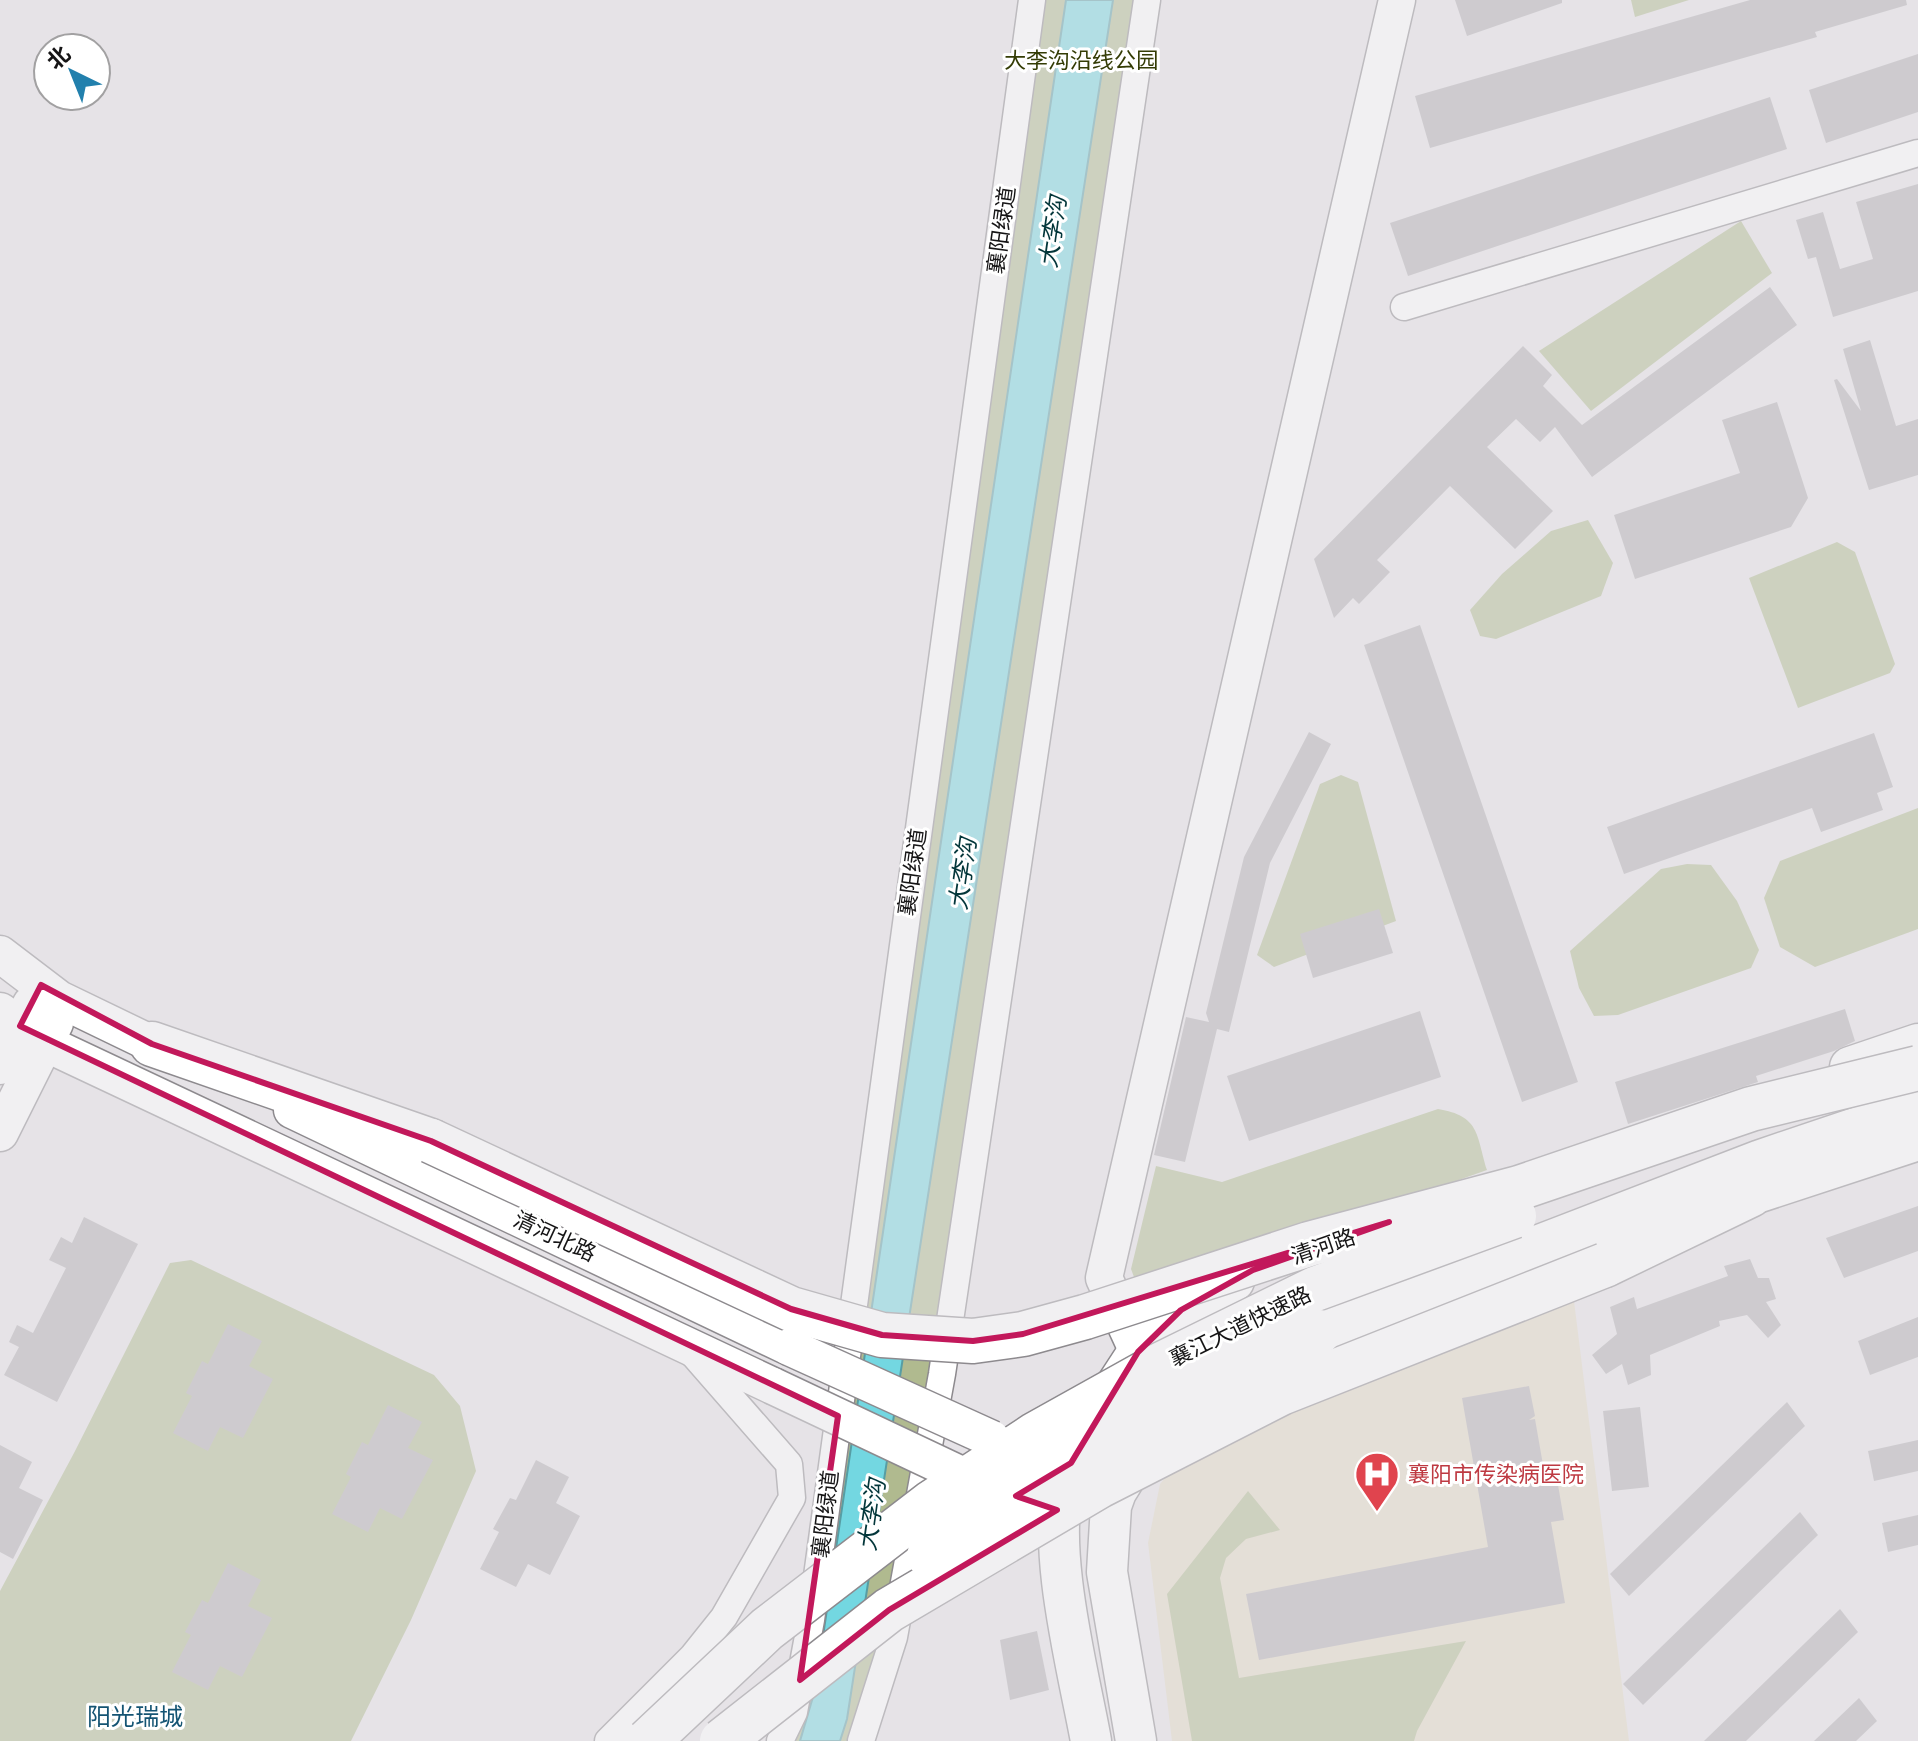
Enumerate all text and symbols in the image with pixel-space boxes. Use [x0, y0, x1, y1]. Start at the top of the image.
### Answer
north arrow [32, 32, 112, 112]
text: 北 [41, 40, 75, 74]
park label: 大李沟沿线公园 [1004, 47, 1158, 72]
street label: 襄阳绿道 [982, 185, 1019, 275]
water label: 大李沟 [1034, 191, 1071, 269]
street label: 襄阳绿道 [893, 827, 930, 917]
water label: 大李沟 [944, 833, 981, 911]
street label: 清河北路 [510, 1206, 600, 1265]
street label: 清河路 [1288, 1223, 1358, 1268]
street label: 襄江大道快速路 [1165, 1281, 1314, 1371]
hospital icon: 襄阳市传染病医院 [1353, 1450, 1401, 1513]
place label: 襄阳市传染病医院 [1408, 1461, 1584, 1486]
street label: 襄阳绿道 [807, 1469, 842, 1559]
water label: 大李沟 [853, 1474, 890, 1552]
district label: 阳光瑞城 [87, 1703, 183, 1730]

